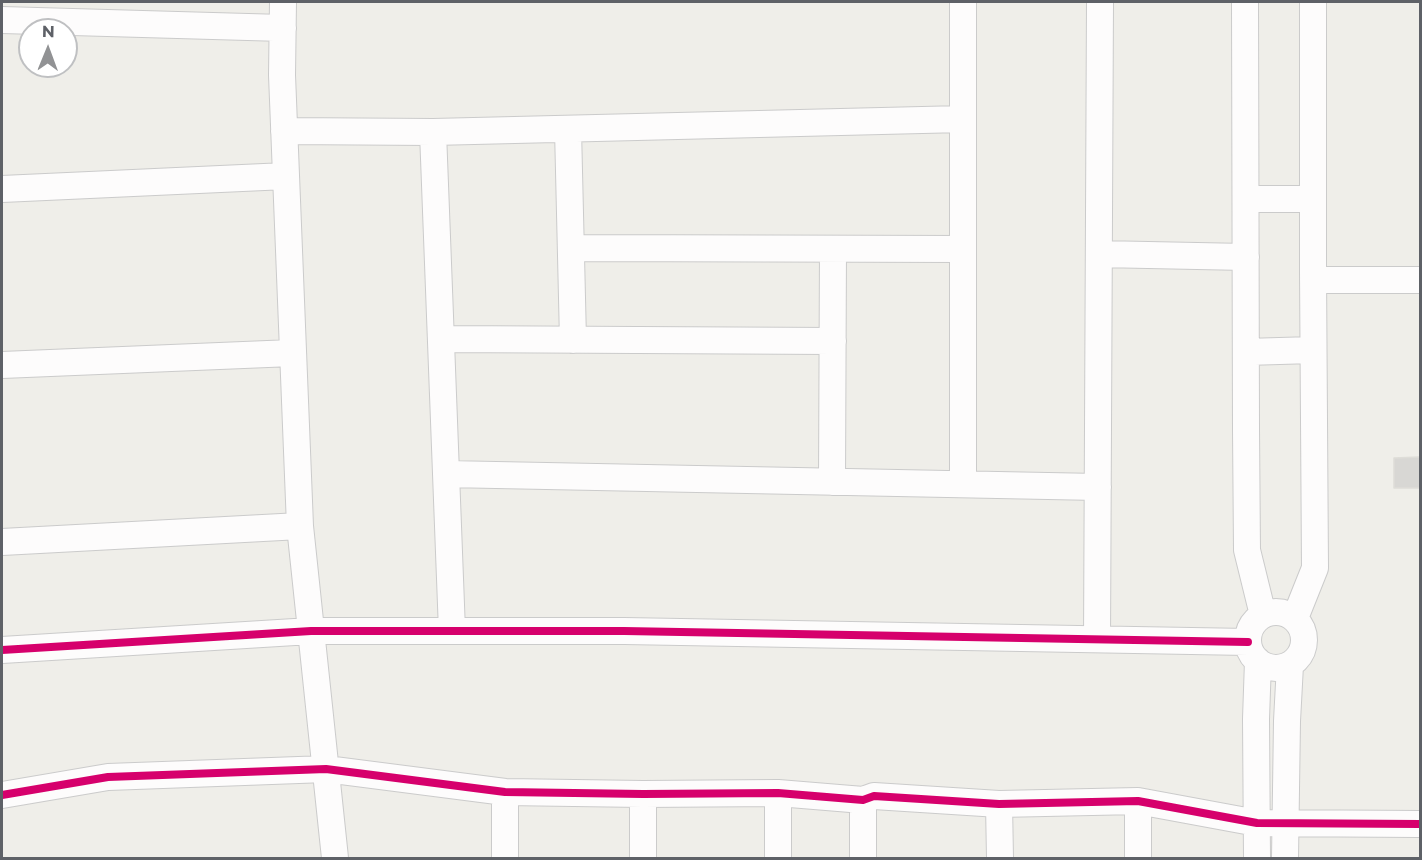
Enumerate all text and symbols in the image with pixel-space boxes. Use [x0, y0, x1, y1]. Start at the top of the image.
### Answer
north arrow [18, 18, 78, 78]
text: N [42, 22, 55, 41]

